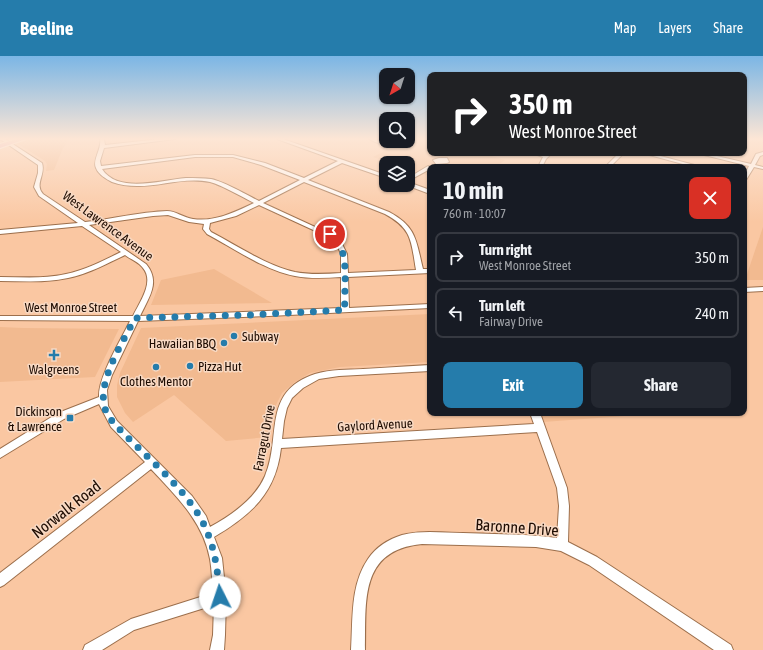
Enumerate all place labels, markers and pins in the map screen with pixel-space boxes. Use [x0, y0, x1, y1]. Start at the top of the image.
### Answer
pin [313, 217, 347, 251]
place label: Subway [242, 329, 279, 344]
marker: Subway [229, 331, 239, 341]
place label: Hawaiian BBQ [149, 336, 216, 351]
marker: Hawaiian BBQ [219, 338, 229, 348]
marker: Walgreens [49, 350, 59, 360]
place label: Pizza Hut [198, 359, 242, 374]
marker: Pizza Hut [185, 361, 195, 371]
place label: Walgreens [29, 362, 80, 377]
marker: Clothes Mentor [151, 362, 161, 372]
place label: Clothes Mentor [120, 374, 192, 389]
place label: Dickinson & Lawrence [8, 404, 62, 434]
marker: Dickinson & Lawrence [65, 413, 75, 423]

